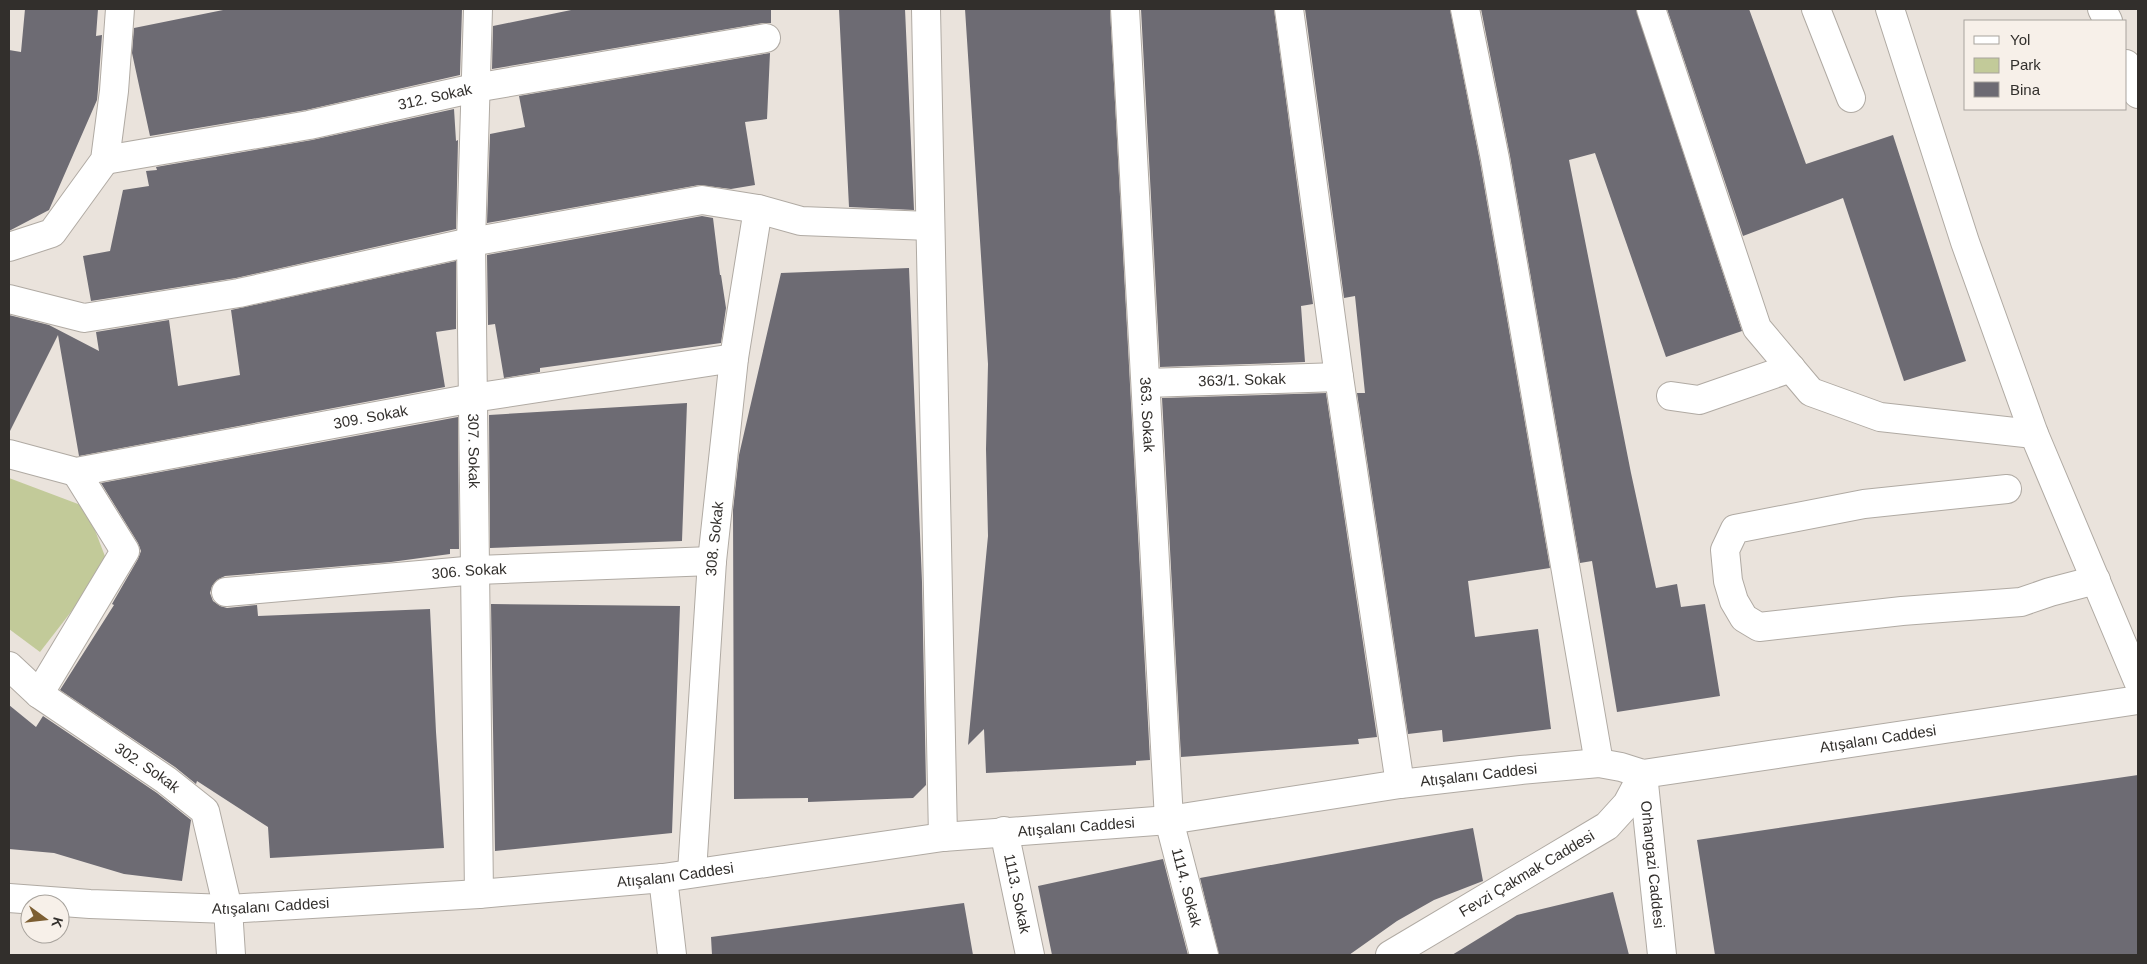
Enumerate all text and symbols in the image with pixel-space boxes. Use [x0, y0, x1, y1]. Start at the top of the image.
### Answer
legend [1964, 20, 2127, 110]
text: Yol [2010, 31, 2030, 48]
text: Park [2010, 56, 2041, 73]
street label: 312. Sokak [396, 80, 474, 113]
text: Bina [2010, 81, 2041, 98]
street label: 363/1. Sokak [1198, 370, 1286, 389]
street label: 363. Sokak [1137, 376, 1158, 453]
street label: 309. Sokak [332, 401, 409, 432]
street label: 307. Sokak [465, 413, 483, 489]
street label: 308. Sokak [702, 500, 726, 577]
street label: 306. Sokak [431, 560, 507, 582]
street label: Atışalanı Caddesi [1818, 721, 1937, 755]
street label: 302. Sokak [112, 739, 184, 796]
street label: Atışalanı Caddesi [1419, 760, 1538, 790]
street label: Orhangazi Caddesi [1638, 800, 1668, 929]
street label: Atışalanı Caddesi [1017, 814, 1135, 839]
street label: Fevzi Çakmak Caddesi [1456, 827, 1597, 920]
street label: 1114. Sokak [1169, 846, 1206, 929]
street label: 1113. Sokak [1001, 852, 1034, 936]
street label: Atışalanı Caddesi [616, 859, 735, 890]
north arrow [20, 894, 70, 944]
street label: Atışalanı Caddesi [212, 894, 330, 917]
text: K [49, 915, 67, 929]

